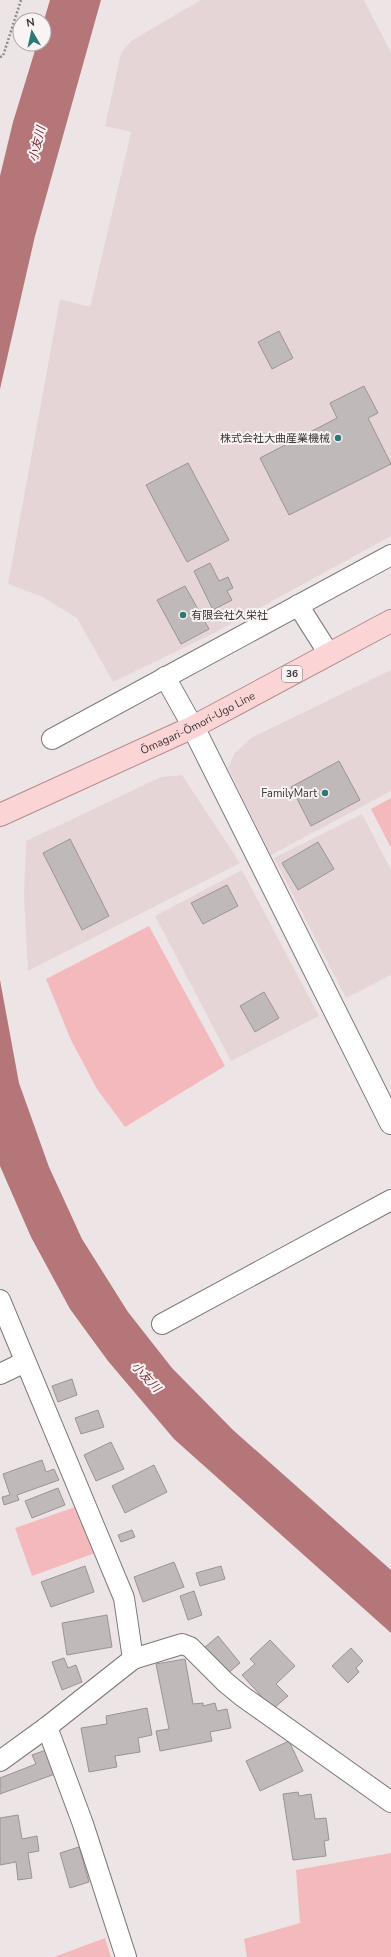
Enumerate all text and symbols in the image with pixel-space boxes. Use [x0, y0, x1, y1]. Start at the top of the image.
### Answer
north arrow [12, 12, 52, 52]
text: N [25, 15, 36, 31]
water label: 小友川 [25, 123, 50, 163]
place label: 株式会社大曲産業機械 [220, 431, 330, 446]
marker: 株式会社大曲産業機械 [333, 433, 343, 443]
place label: 有限会社久栄社 [191, 608, 268, 623]
marker: 有限会社久栄社 [178, 610, 188, 620]
road number: 36 [282, 666, 302, 682]
street label: Ōmagari-Ōmori-Ugo Line [138, 688, 258, 758]
place label: FamilyMart [261, 786, 317, 801]
marker: FamilyMart [320, 788, 330, 798]
water label: 小友川 [128, 1358, 165, 1397]

